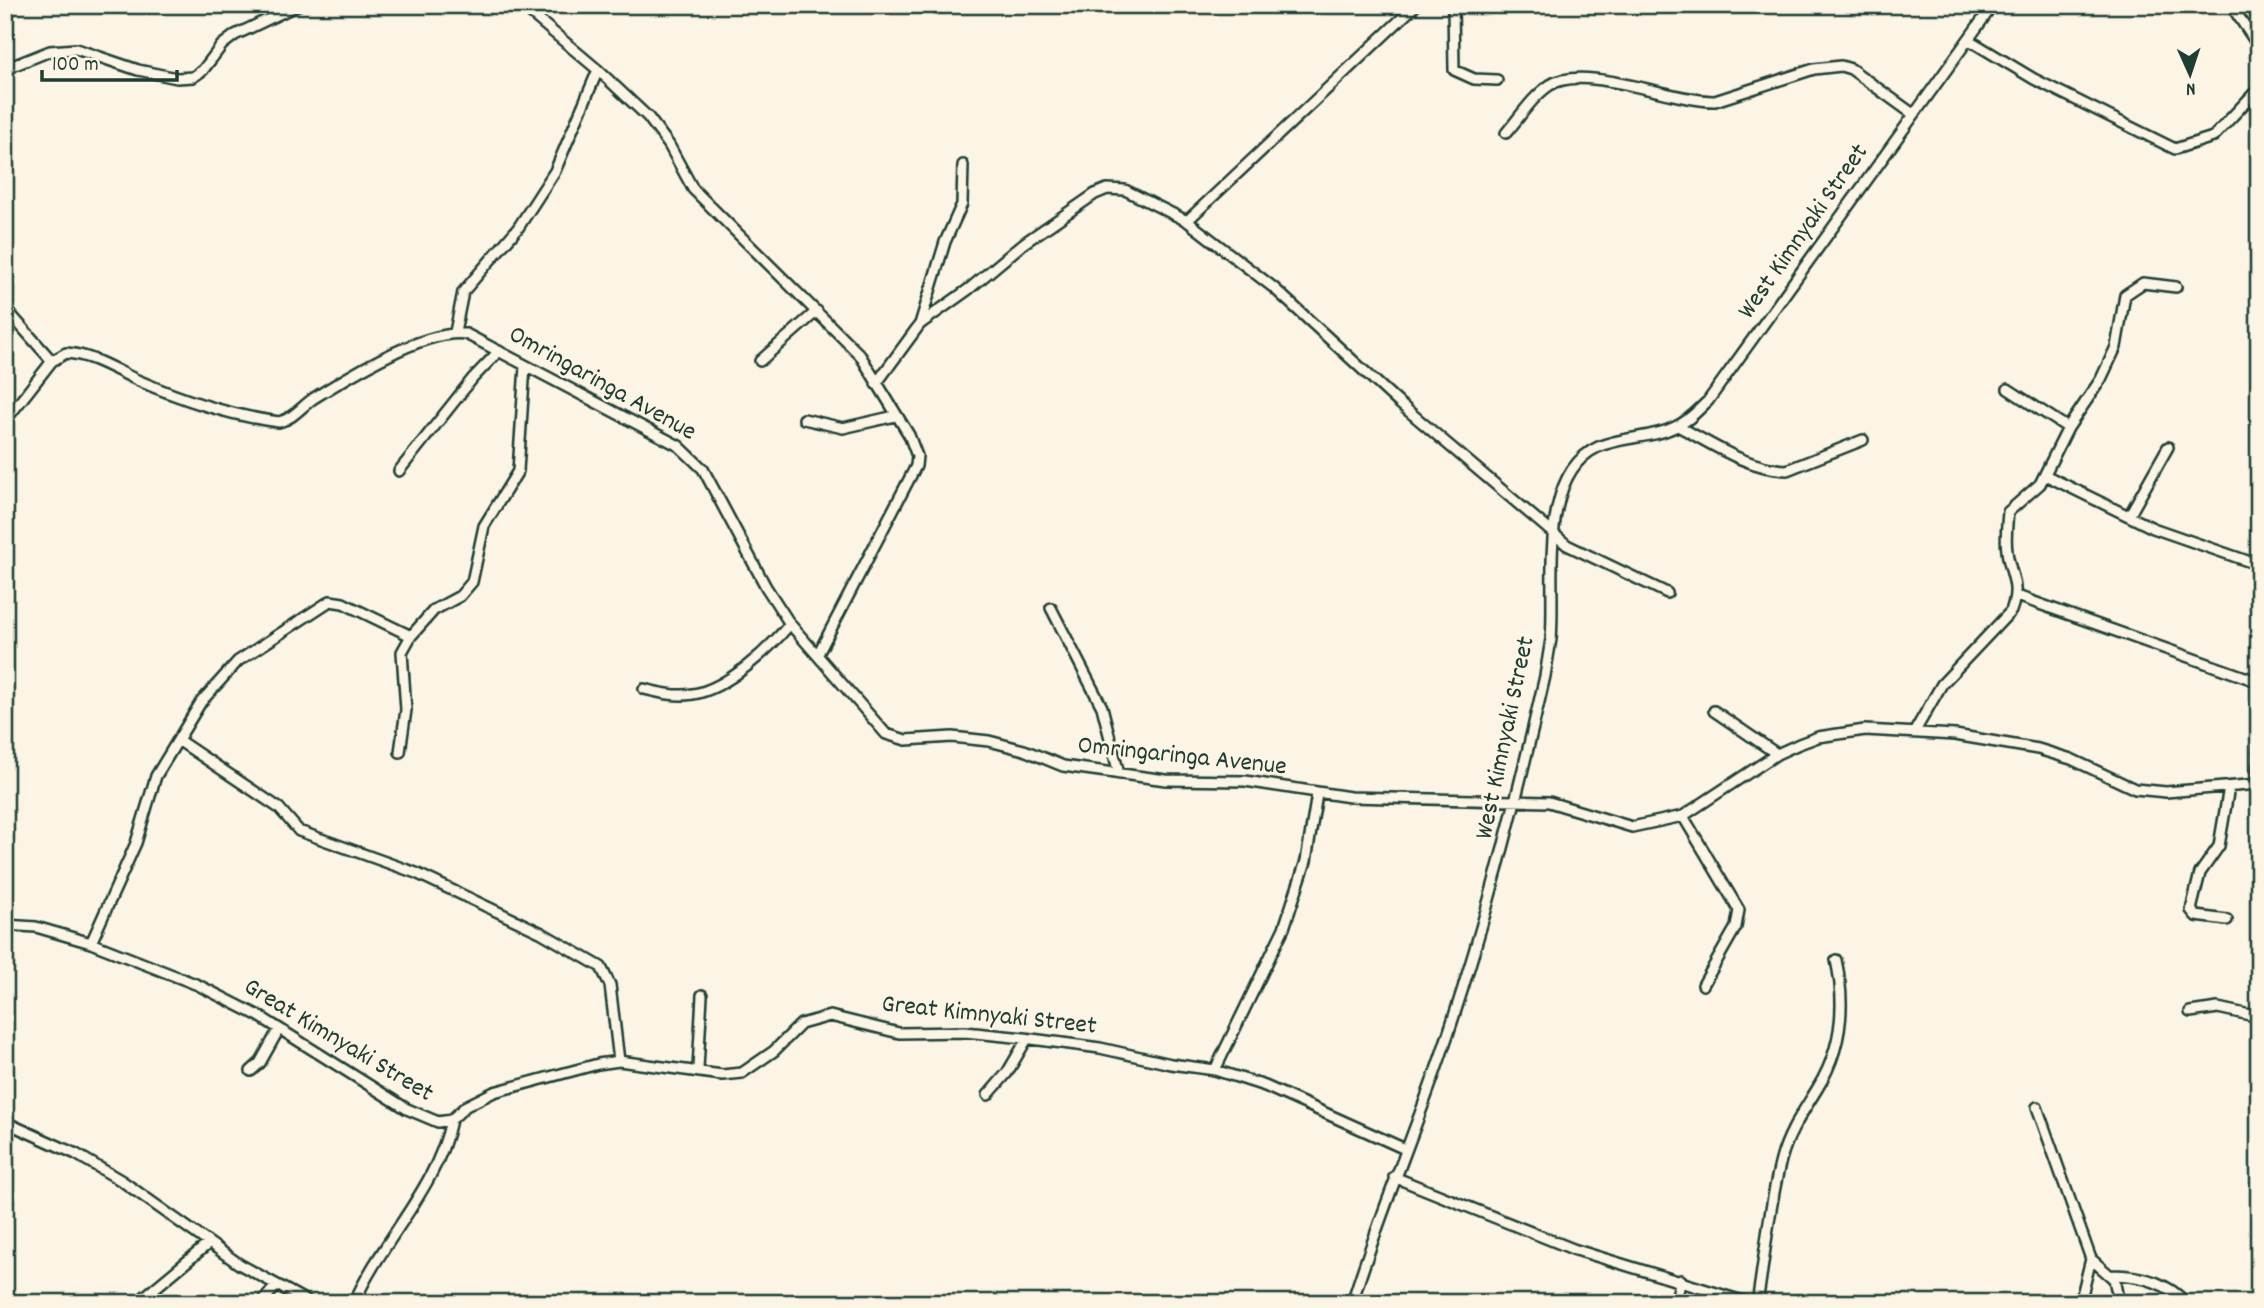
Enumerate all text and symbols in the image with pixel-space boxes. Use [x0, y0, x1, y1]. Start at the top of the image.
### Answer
scale bar [42, 38, 177, 82]
north arrow [2156, 38, 2226, 108]
text: 100 m [52, 51, 99, 81]
text: N [2185, 74, 2196, 101]
street label: West Kimnyaki Street [1730, 136, 1879, 327]
street label: Omringaringa Avenue [501, 317, 703, 451]
street label: West Kimnyaki Street [1466, 633, 1546, 843]
street label: Omringaringa Avenue [1076, 728, 1288, 786]
street label: Great Kimnyaki Street [236, 970, 440, 1113]
street label: Great Kimnyaki Street [880, 986, 1099, 1046]

